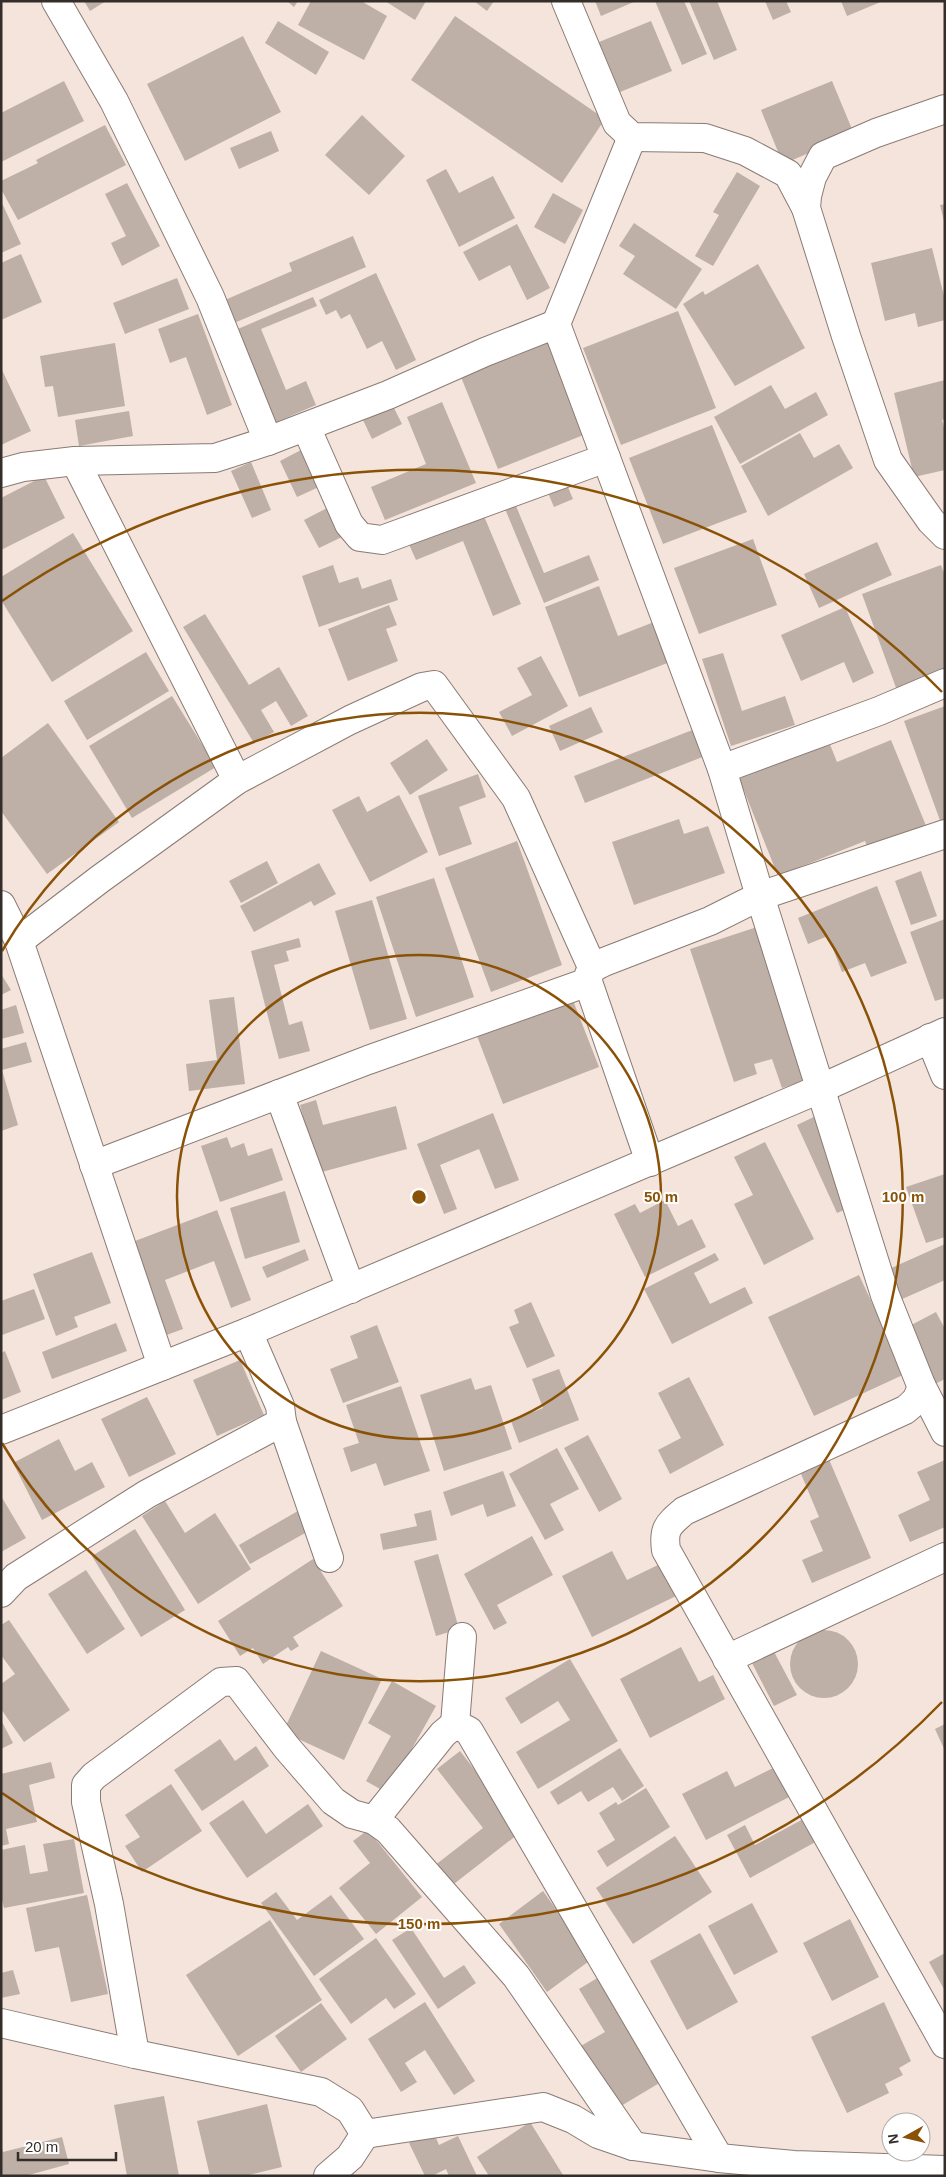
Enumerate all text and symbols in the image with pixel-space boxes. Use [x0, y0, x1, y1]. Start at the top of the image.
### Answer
centre of rings [410, 1188, 428, 1206]
text: 50 m [644, 1188, 678, 1205]
text: 100 m [882, 1188, 924, 1205]
text: 150 m [398, 1915, 440, 1932]
north arrow [881, 2112, 931, 2162]
scale bar [18, 2130, 115, 2162]
text: N [884, 2133, 902, 2145]
text: 20 m [25, 2138, 58, 2155]

